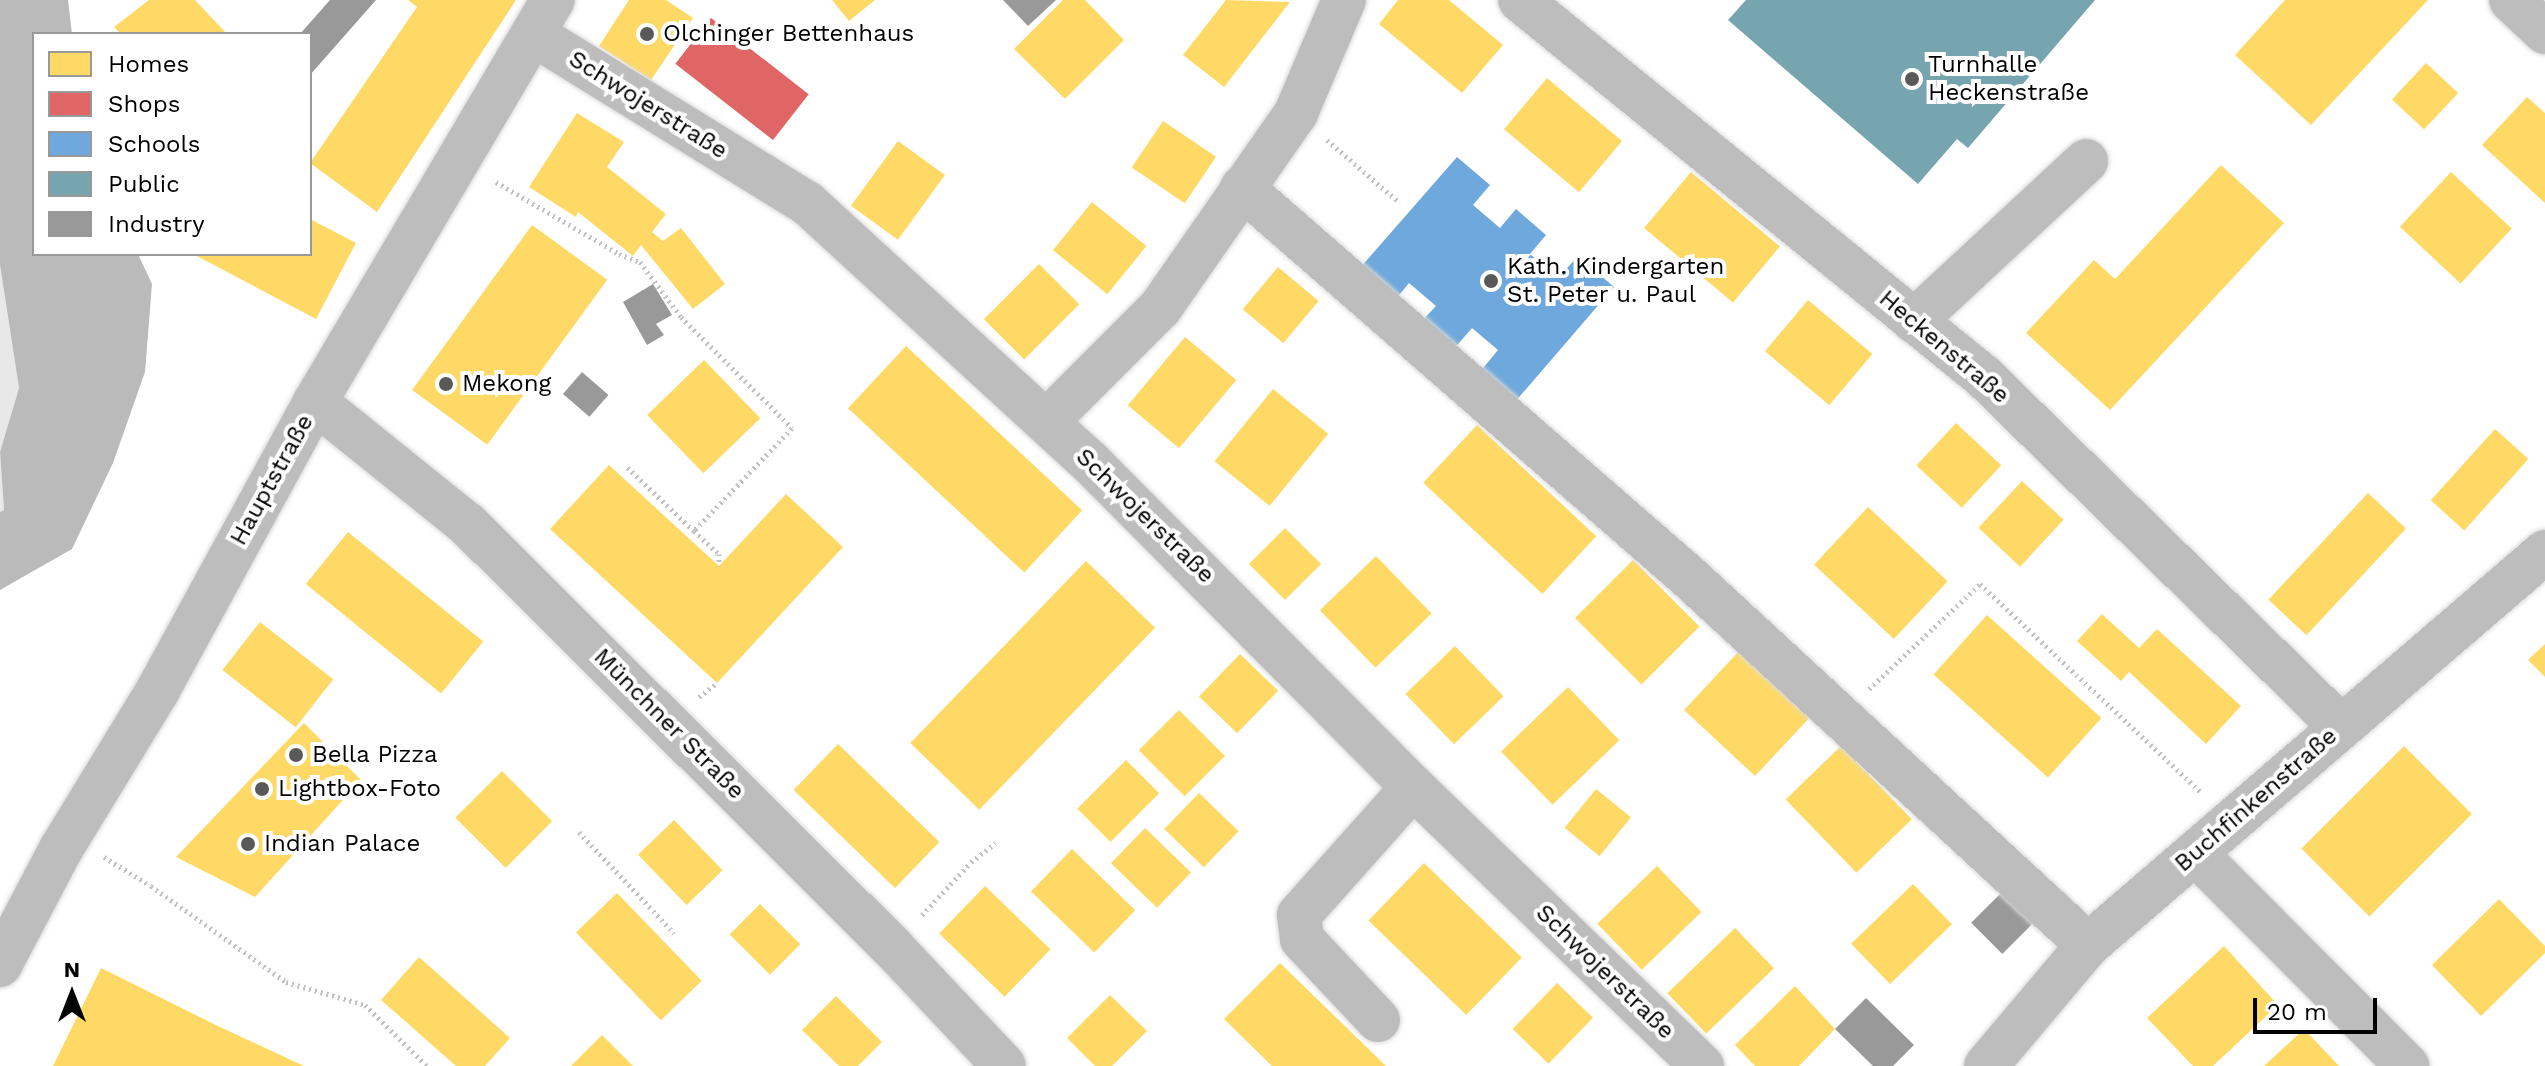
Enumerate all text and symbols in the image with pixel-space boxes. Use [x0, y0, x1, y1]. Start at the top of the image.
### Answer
place label: Olchinger Bettenhaus [663, 20, 915, 48]
marker: Olchinger Bettenhaus [638, 25, 656, 43]
legend [32, 32, 312, 256]
street label: Schwojerstraße [563, 45, 733, 165]
text: Homes [108, 50, 189, 78]
place label: Turnhalle Heckenstraße [1928, 51, 2089, 107]
marker: Turnhalle Heckenstraße [1903, 70, 1921, 88]
text: Shops [108, 90, 180, 118]
text: Schools [108, 130, 200, 158]
text: Public [108, 170, 180, 198]
text: Industry [108, 210, 205, 238]
place label: Kath. Kindergarten St. Peter u. Paul [1507, 253, 1724, 309]
marker: Kath. Kindergarten St. Peter u. Paul [1482, 272, 1500, 290]
street label: Heckenstraße [1873, 284, 2015, 410]
place label: Mekong [462, 370, 551, 398]
marker: Mekong [437, 375, 455, 393]
street label: Hauptstraße [224, 410, 320, 550]
street label: Schwojerstraße [1070, 443, 1220, 589]
street label: Münchner Straße [587, 642, 751, 806]
street label: Buchfinkenstraße [2169, 722, 2343, 878]
place label: Bella Pizza [312, 741, 438, 769]
marker: Bella Pizza [287, 746, 305, 764]
place label: Lightbox-Foto [278, 775, 441, 803]
marker: Lightbox-Foto [253, 780, 271, 798]
place label: Indian Palace [264, 830, 420, 858]
marker: Indian Palace [239, 835, 257, 853]
street label: Schwojerstraße [1530, 899, 1680, 1045]
north arrow [32, 954, 112, 1034]
text: N [64, 957, 80, 982]
scale bar [2257, 982, 2381, 1032]
text: 20 m [2267, 998, 2327, 1026]

